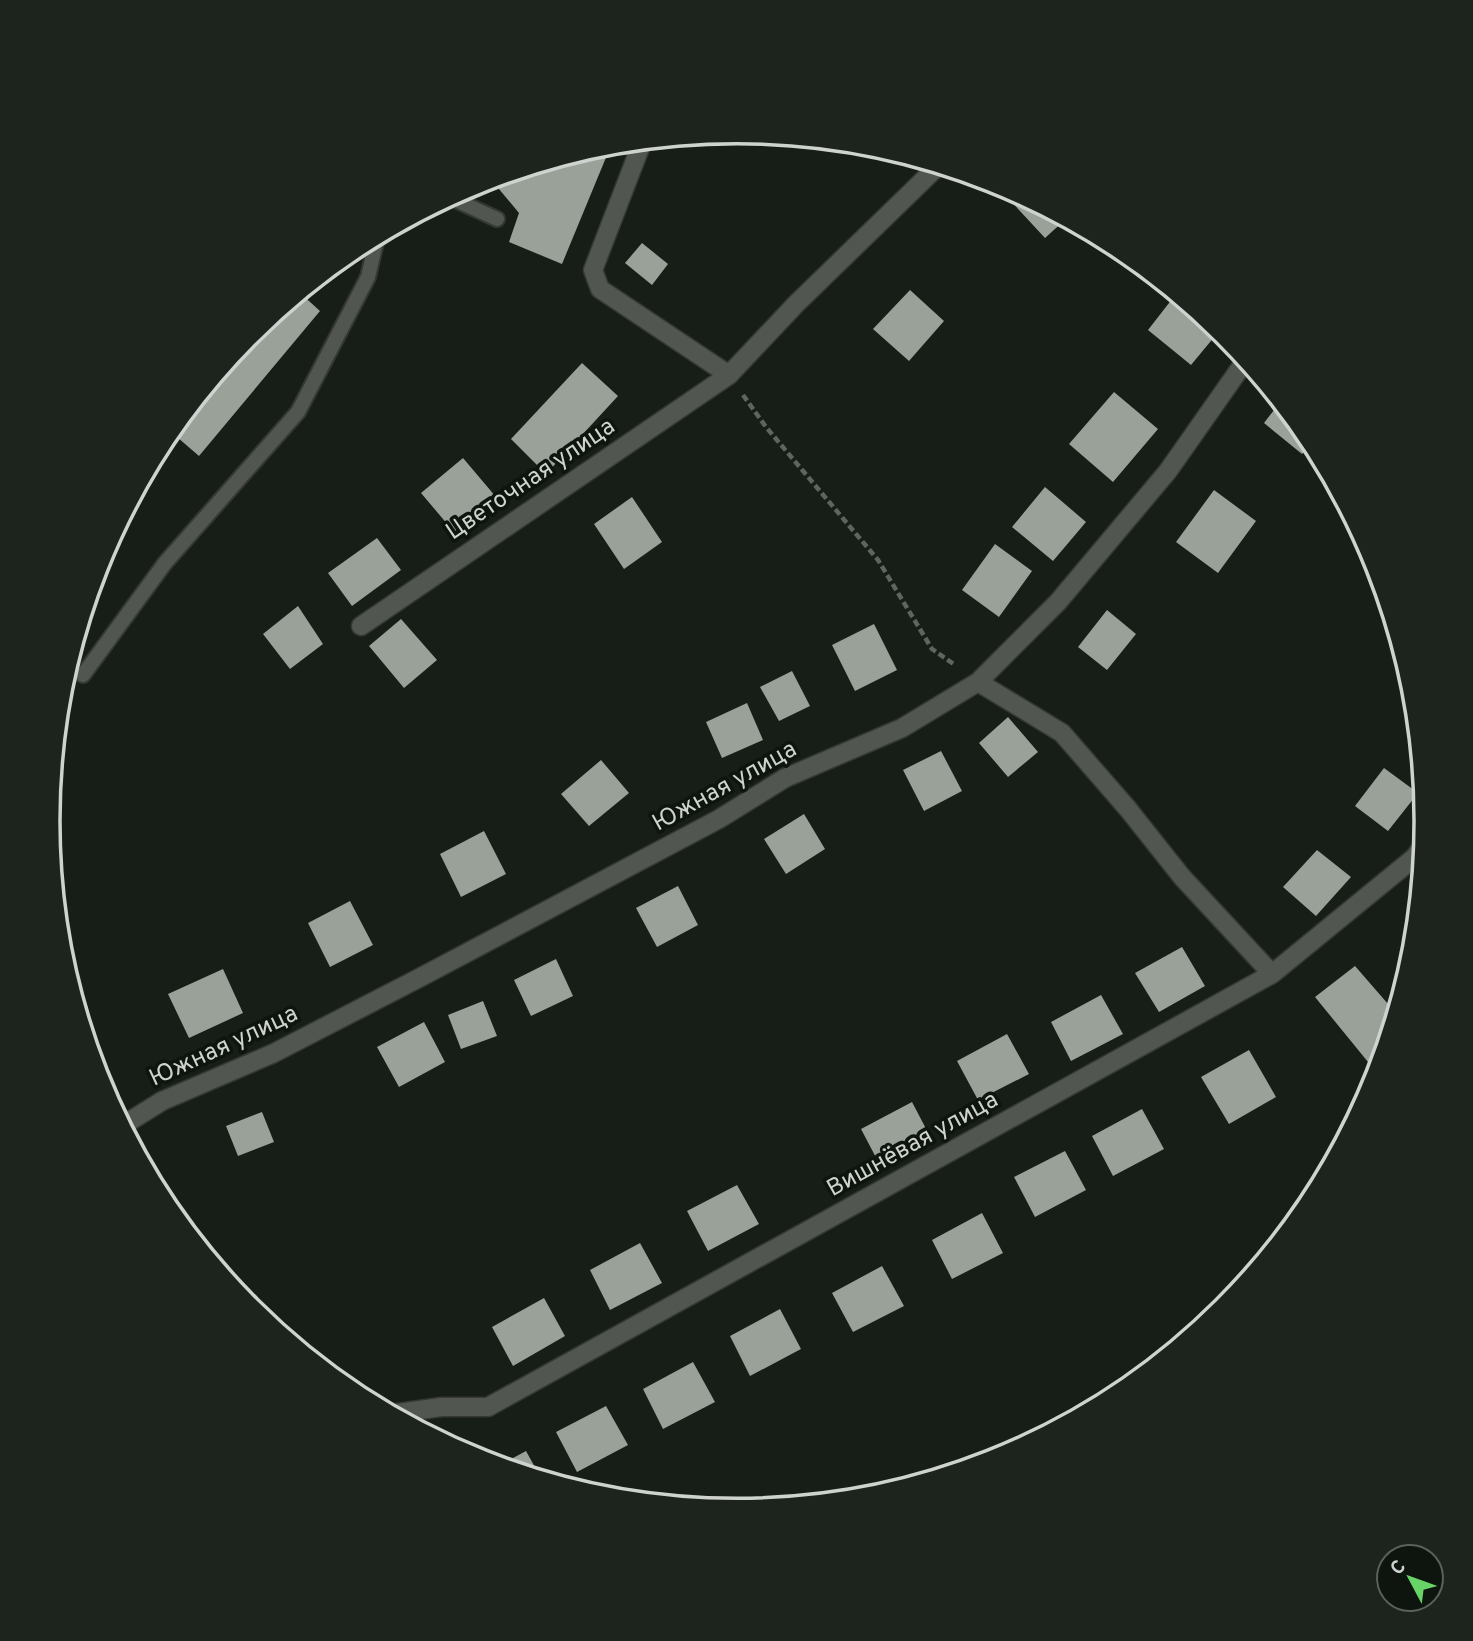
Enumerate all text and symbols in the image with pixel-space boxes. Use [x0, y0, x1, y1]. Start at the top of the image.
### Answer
street label: Цветочная улица [441, 412, 621, 548]
street label: Южная улица [647, 735, 803, 839]
street label: Южная улица [145, 999, 303, 1095]
street label: Вишнёвая улица [822, 1085, 1004, 1205]
north arrow [1375, 1543, 1445, 1613]
text: С [1386, 1556, 1412, 1581]

